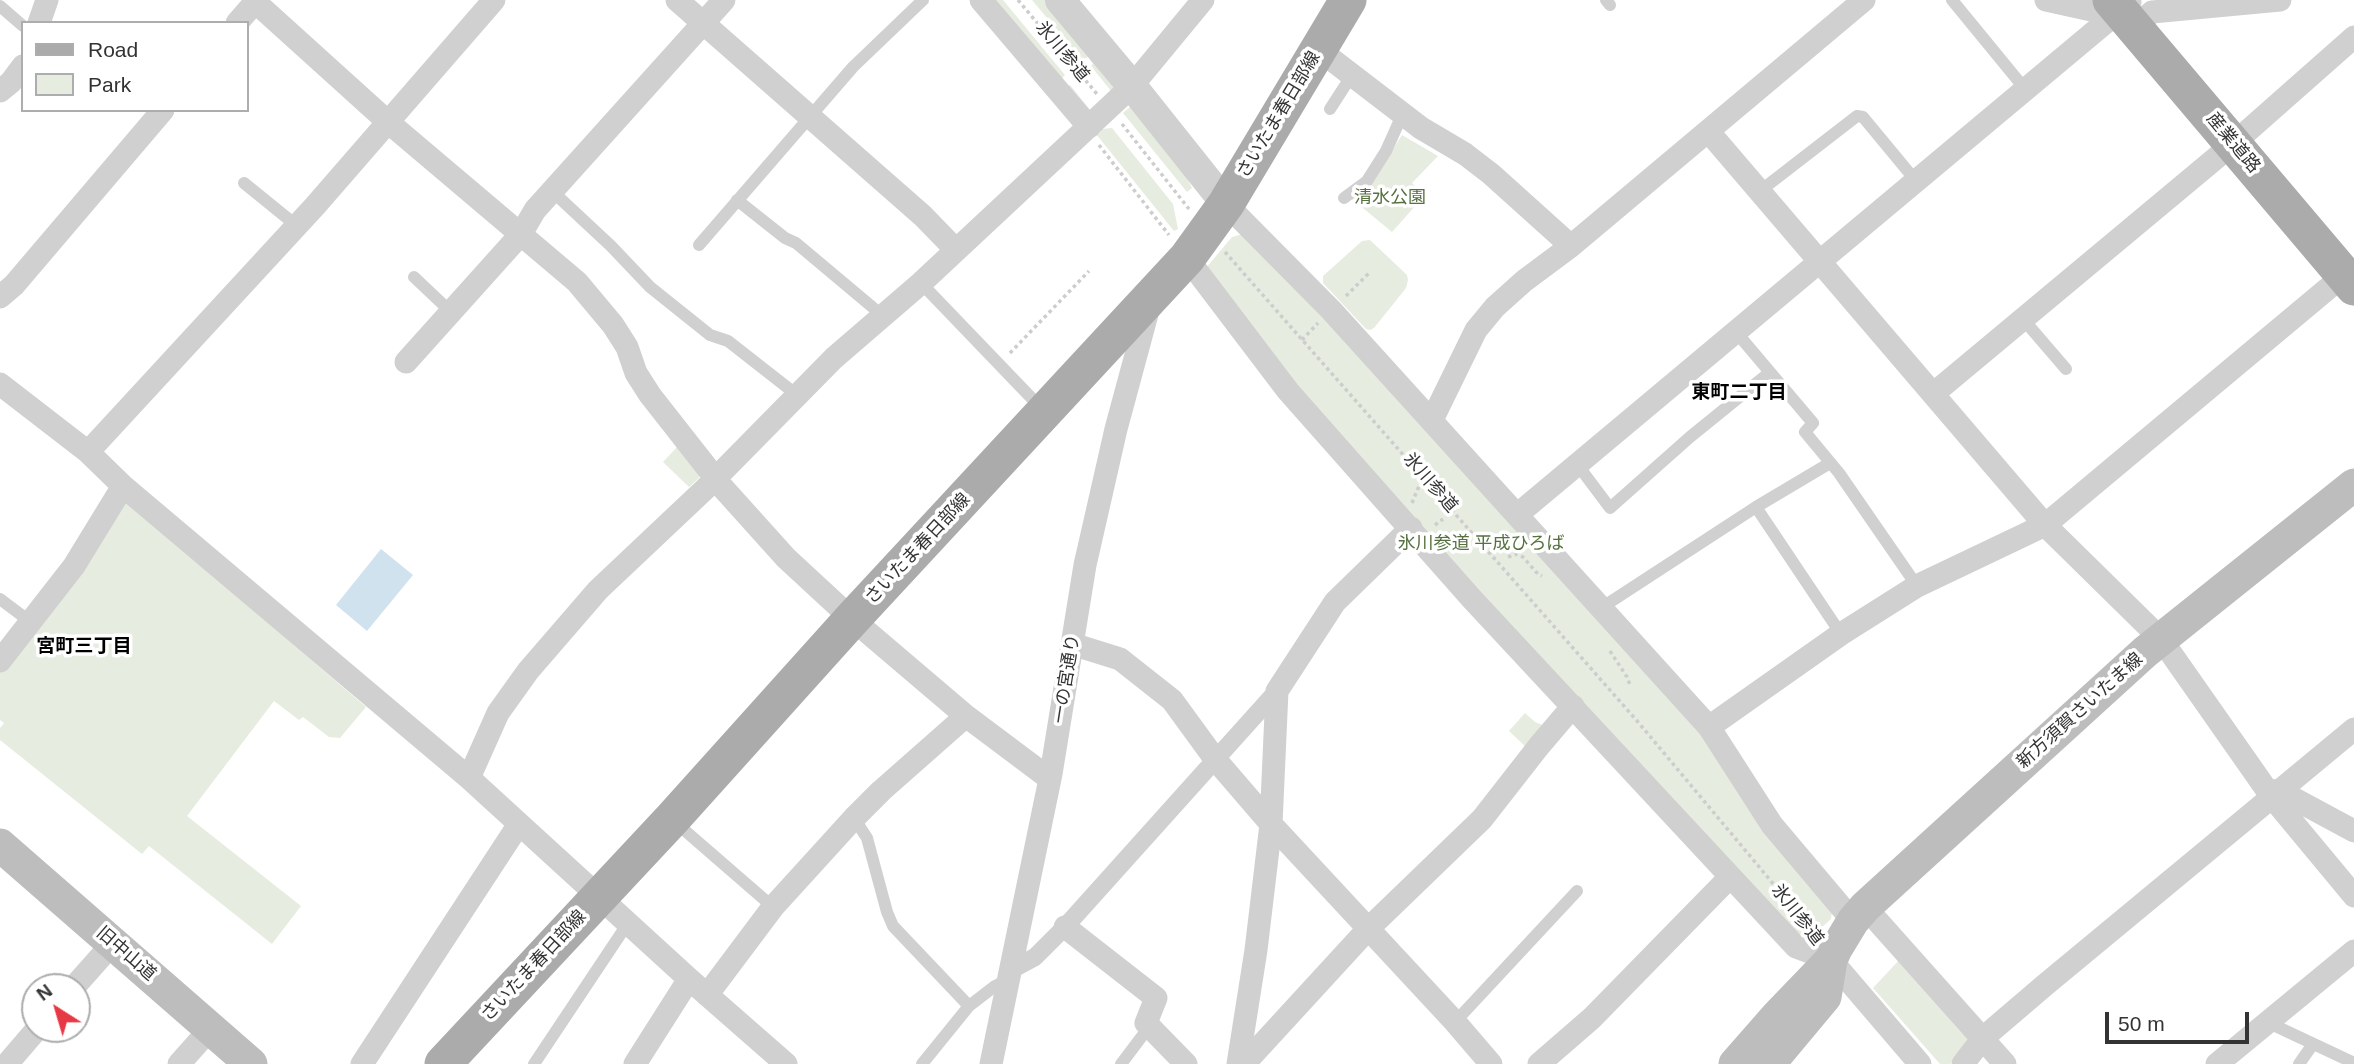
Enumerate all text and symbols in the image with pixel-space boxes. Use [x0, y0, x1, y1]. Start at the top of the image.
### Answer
street label: 氷川参道 [1031, 17, 1093, 87]
legend [21, 21, 248, 112]
text: Road [88, 38, 138, 61]
street label: さいたま春日部線 [1233, 48, 1325, 182]
text: Park [88, 73, 131, 96]
street label: 産業道路 [2202, 108, 2264, 178]
park label: 清水公園 [1354, 187, 1426, 209]
district label: 東町二丁目 [1692, 382, 1786, 404]
street label: 氷川参道 [1398, 449, 1462, 517]
street label: さいたま春日部線 [861, 489, 975, 609]
park label: 氷川参道 平成ひろば [1397, 533, 1565, 555]
street label: 一の宮通り [1049, 633, 1085, 725]
district label: 宮町三丁目 [37, 636, 131, 658]
street label: 新方須賀さいたま線 [2013, 649, 2147, 773]
street label: 氷川参道 [1766, 880, 1828, 950]
street label: さいたま春日部線 [477, 906, 591, 1026]
street label: 旧中山道 [92, 922, 160, 986]
north arrow [21, 973, 91, 1043]
text: N [32, 980, 56, 1005]
scale bar [2109, 998, 2252, 1042]
text: 50 m [2118, 1012, 2165, 1035]

